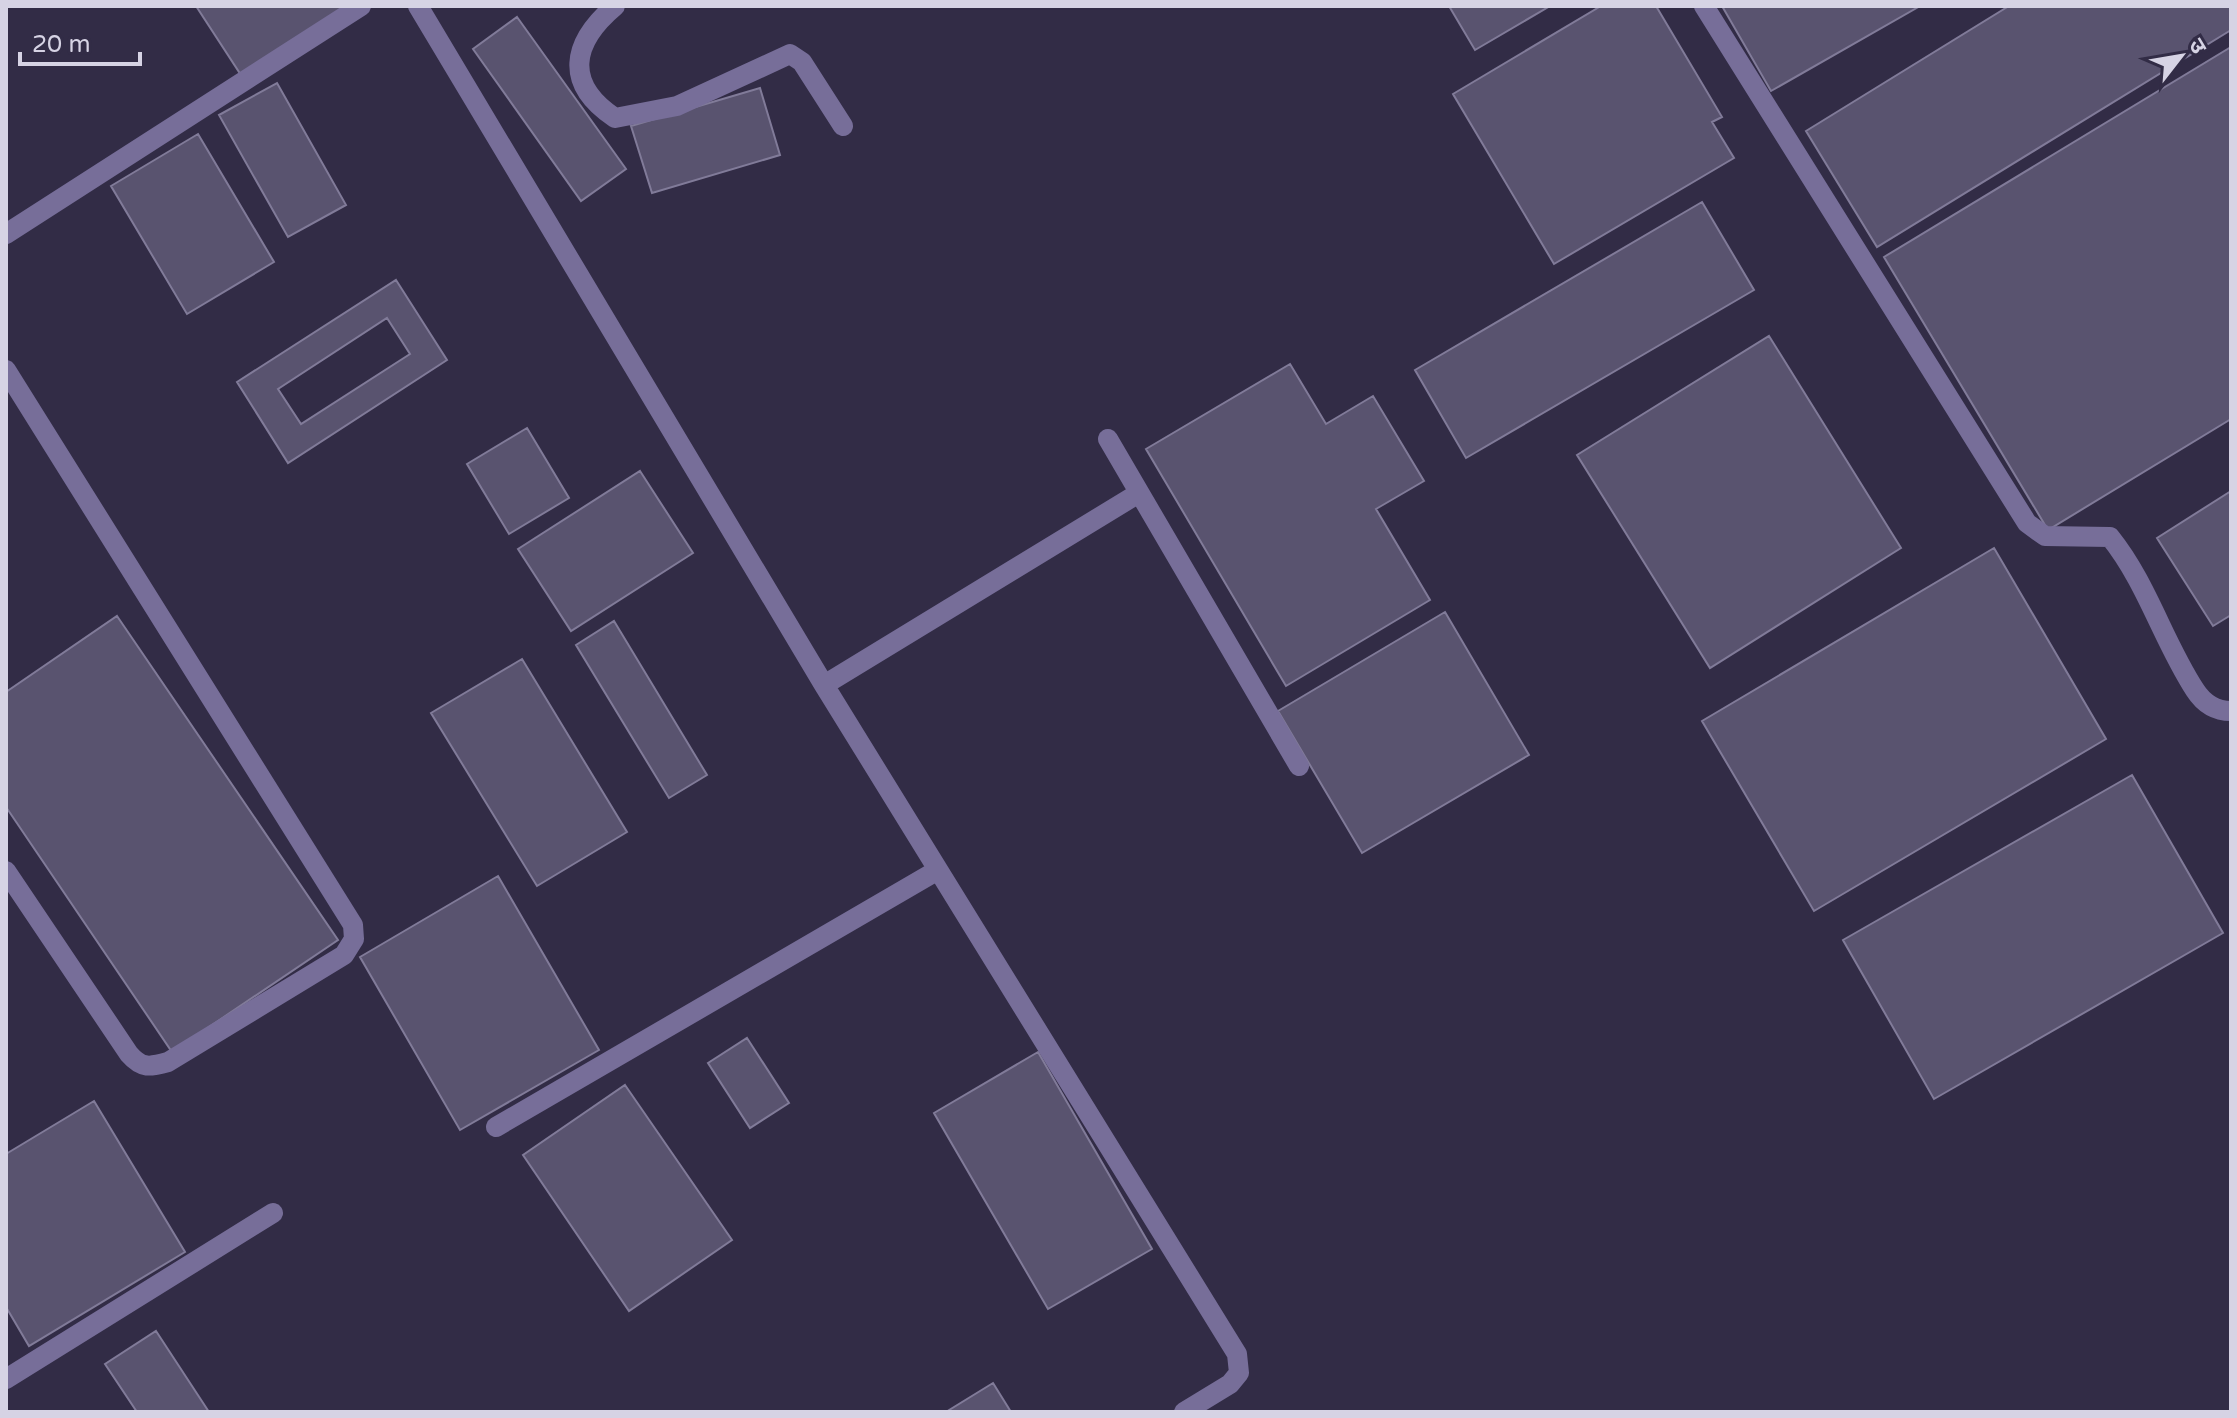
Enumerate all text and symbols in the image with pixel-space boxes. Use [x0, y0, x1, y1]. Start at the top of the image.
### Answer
scale bar [20, 16, 140, 66]
north arrow [2141, 16, 2221, 96]
text: 20 m [32, 30, 90, 59]
text: उ [2183, 34, 2212, 59]

